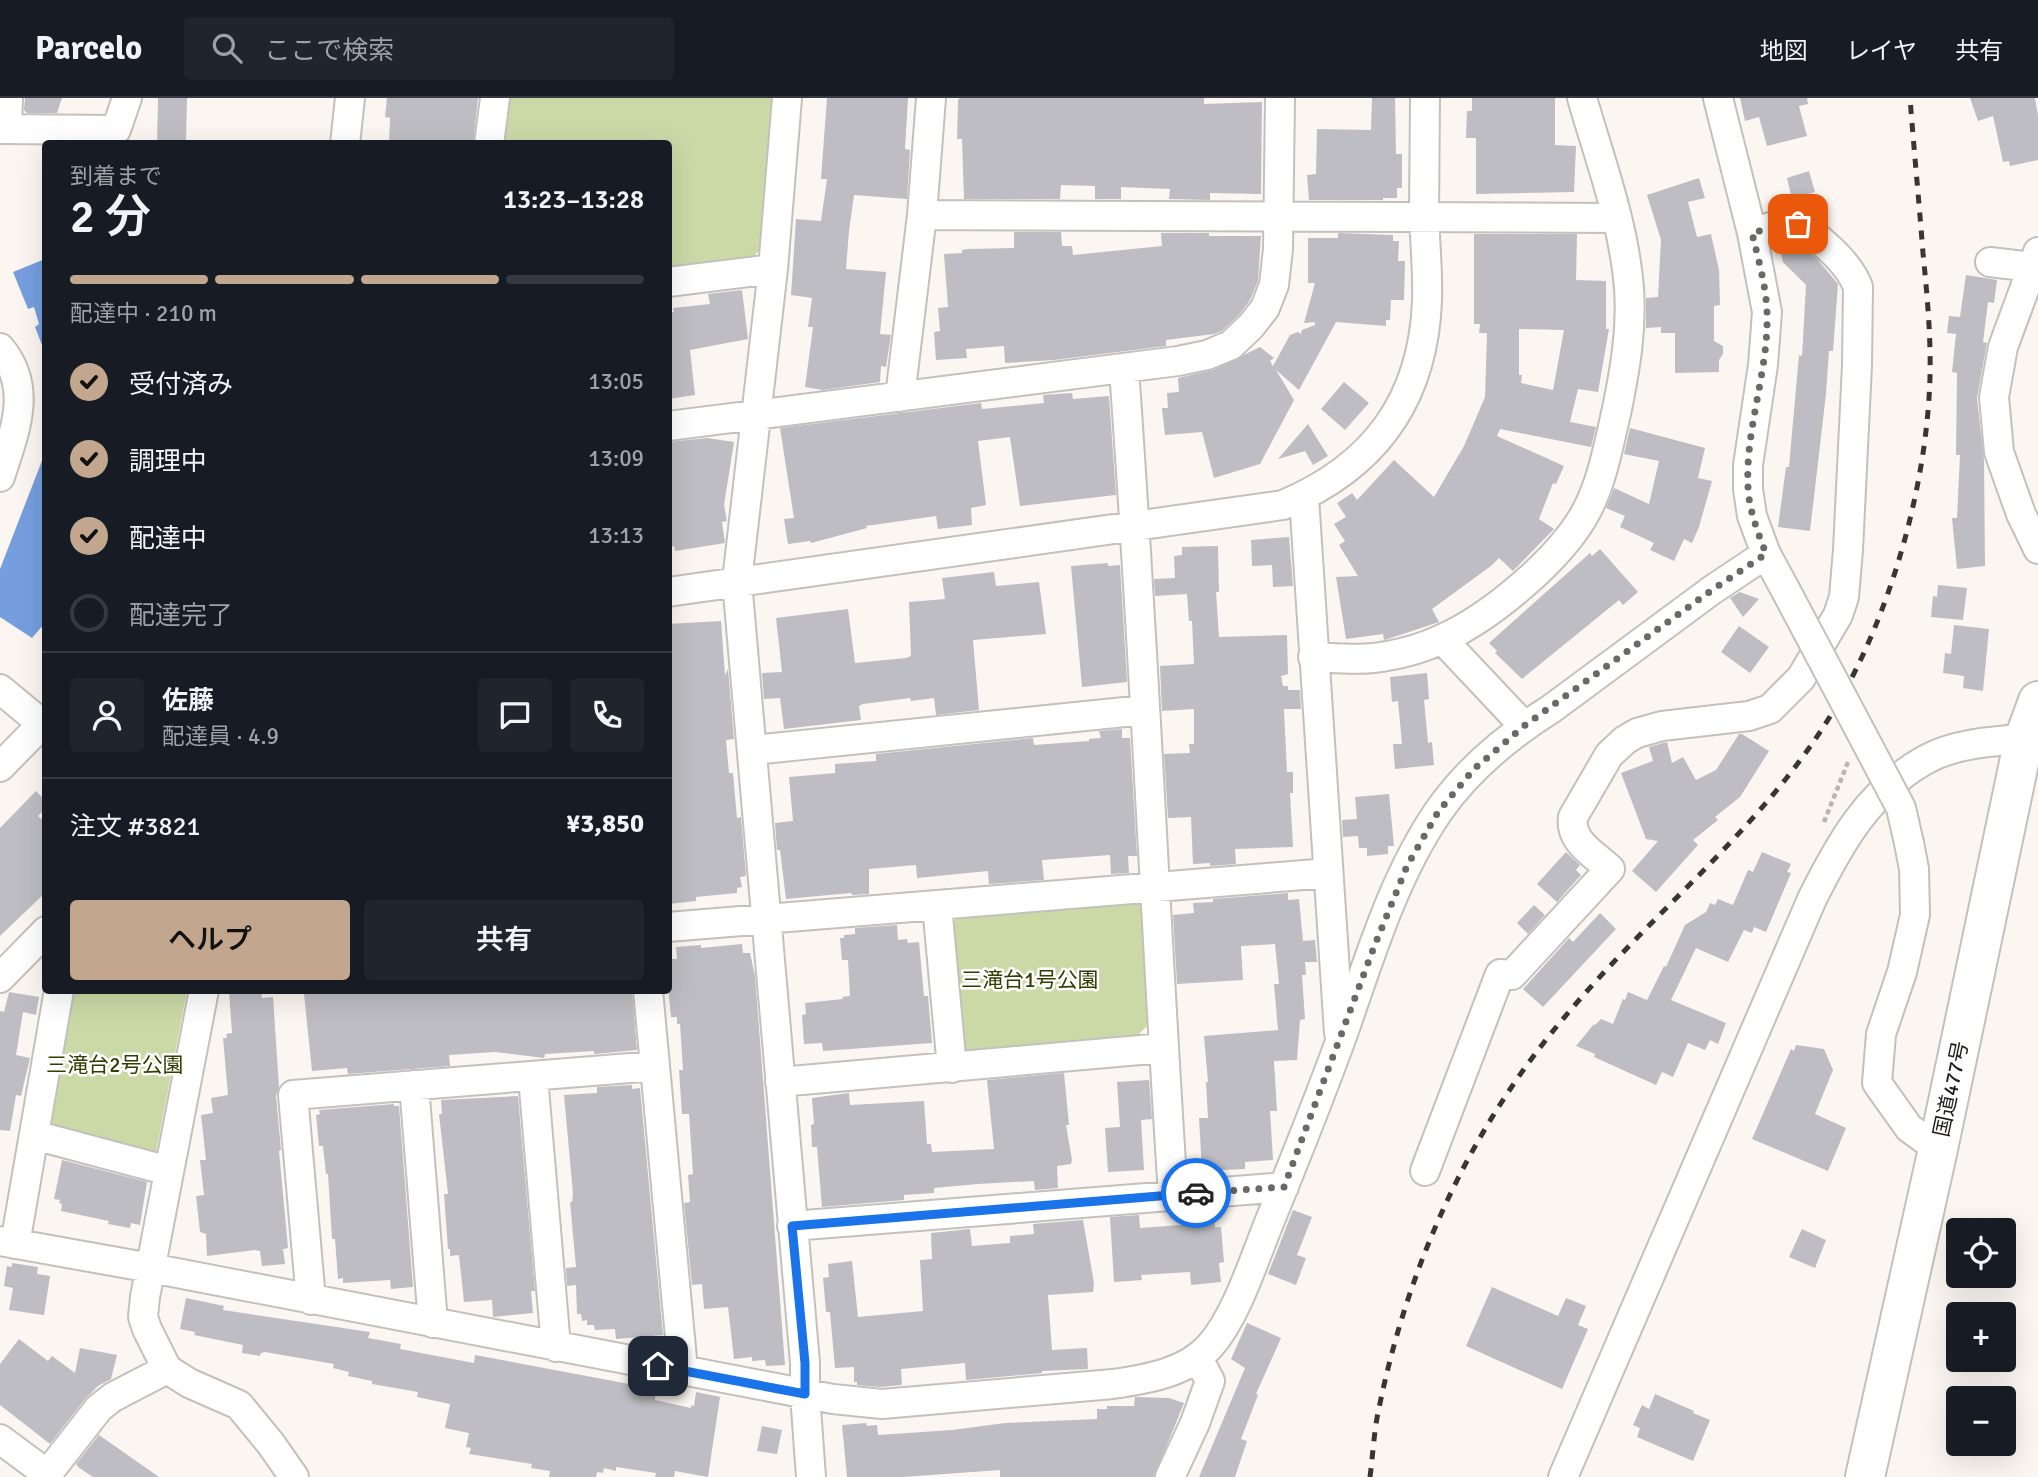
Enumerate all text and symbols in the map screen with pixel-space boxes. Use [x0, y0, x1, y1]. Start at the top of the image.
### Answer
search box [184, 17, 674, 80]
text: Parcelo [35, 28, 142, 69]
icon: search [208, 29, 246, 67]
text: ここで検索 [264, 35, 394, 67]
text: 地図 [1760, 36, 1808, 66]
text: レイヤ [1846, 36, 1917, 66]
text: 共有 [1955, 36, 2003, 66]
text: 到着まで [70, 162, 162, 191]
text: 13:23–13:28 [503, 184, 644, 216]
text: 2 分 [70, 189, 151, 245]
pin [1768, 194, 1828, 254]
icon: bag [1779, 205, 1817, 243]
text: 配達中 · 210 m [70, 299, 217, 328]
icon: check [70, 363, 108, 401]
text: 13:05 [588, 367, 644, 396]
text: 受付済み [129, 369, 233, 401]
icon: check [70, 440, 108, 478]
text: 13:09 [588, 444, 644, 473]
text: 調理中 [129, 446, 207, 478]
icon: check [70, 517, 108, 555]
text: 13:13 [588, 521, 644, 550]
text: 配達中 [129, 523, 207, 555]
text: 配達完了 [129, 600, 233, 632]
button: person [70, 678, 144, 752]
button: chat [478, 678, 552, 752]
button: phone [570, 678, 644, 752]
text: 佐藤 [162, 685, 214, 717]
text: 配達員 · 4.9 [162, 722, 279, 751]
text: ¥3,850 [566, 808, 644, 840]
text: 注文 #3821 [70, 811, 201, 843]
button: ヘルプ [70, 900, 350, 980]
button: 共有 [364, 900, 644, 980]
park label: 三滝台1号公園 [961, 967, 1099, 993]
street label: 国道477号 [1928, 1039, 1974, 1139]
park label: 三滝台2号公園 [46, 1052, 184, 1078]
courier [1161, 1158, 1231, 1228]
icon: car [1177, 1174, 1215, 1212]
map controls [1946, 1218, 2016, 1456]
button: locate [1946, 1218, 2016, 1288]
button: + [1946, 1302, 2016, 1372]
pin [628, 1336, 688, 1396]
icon: home [639, 1347, 677, 1385]
button: − [1946, 1386, 2016, 1456]

